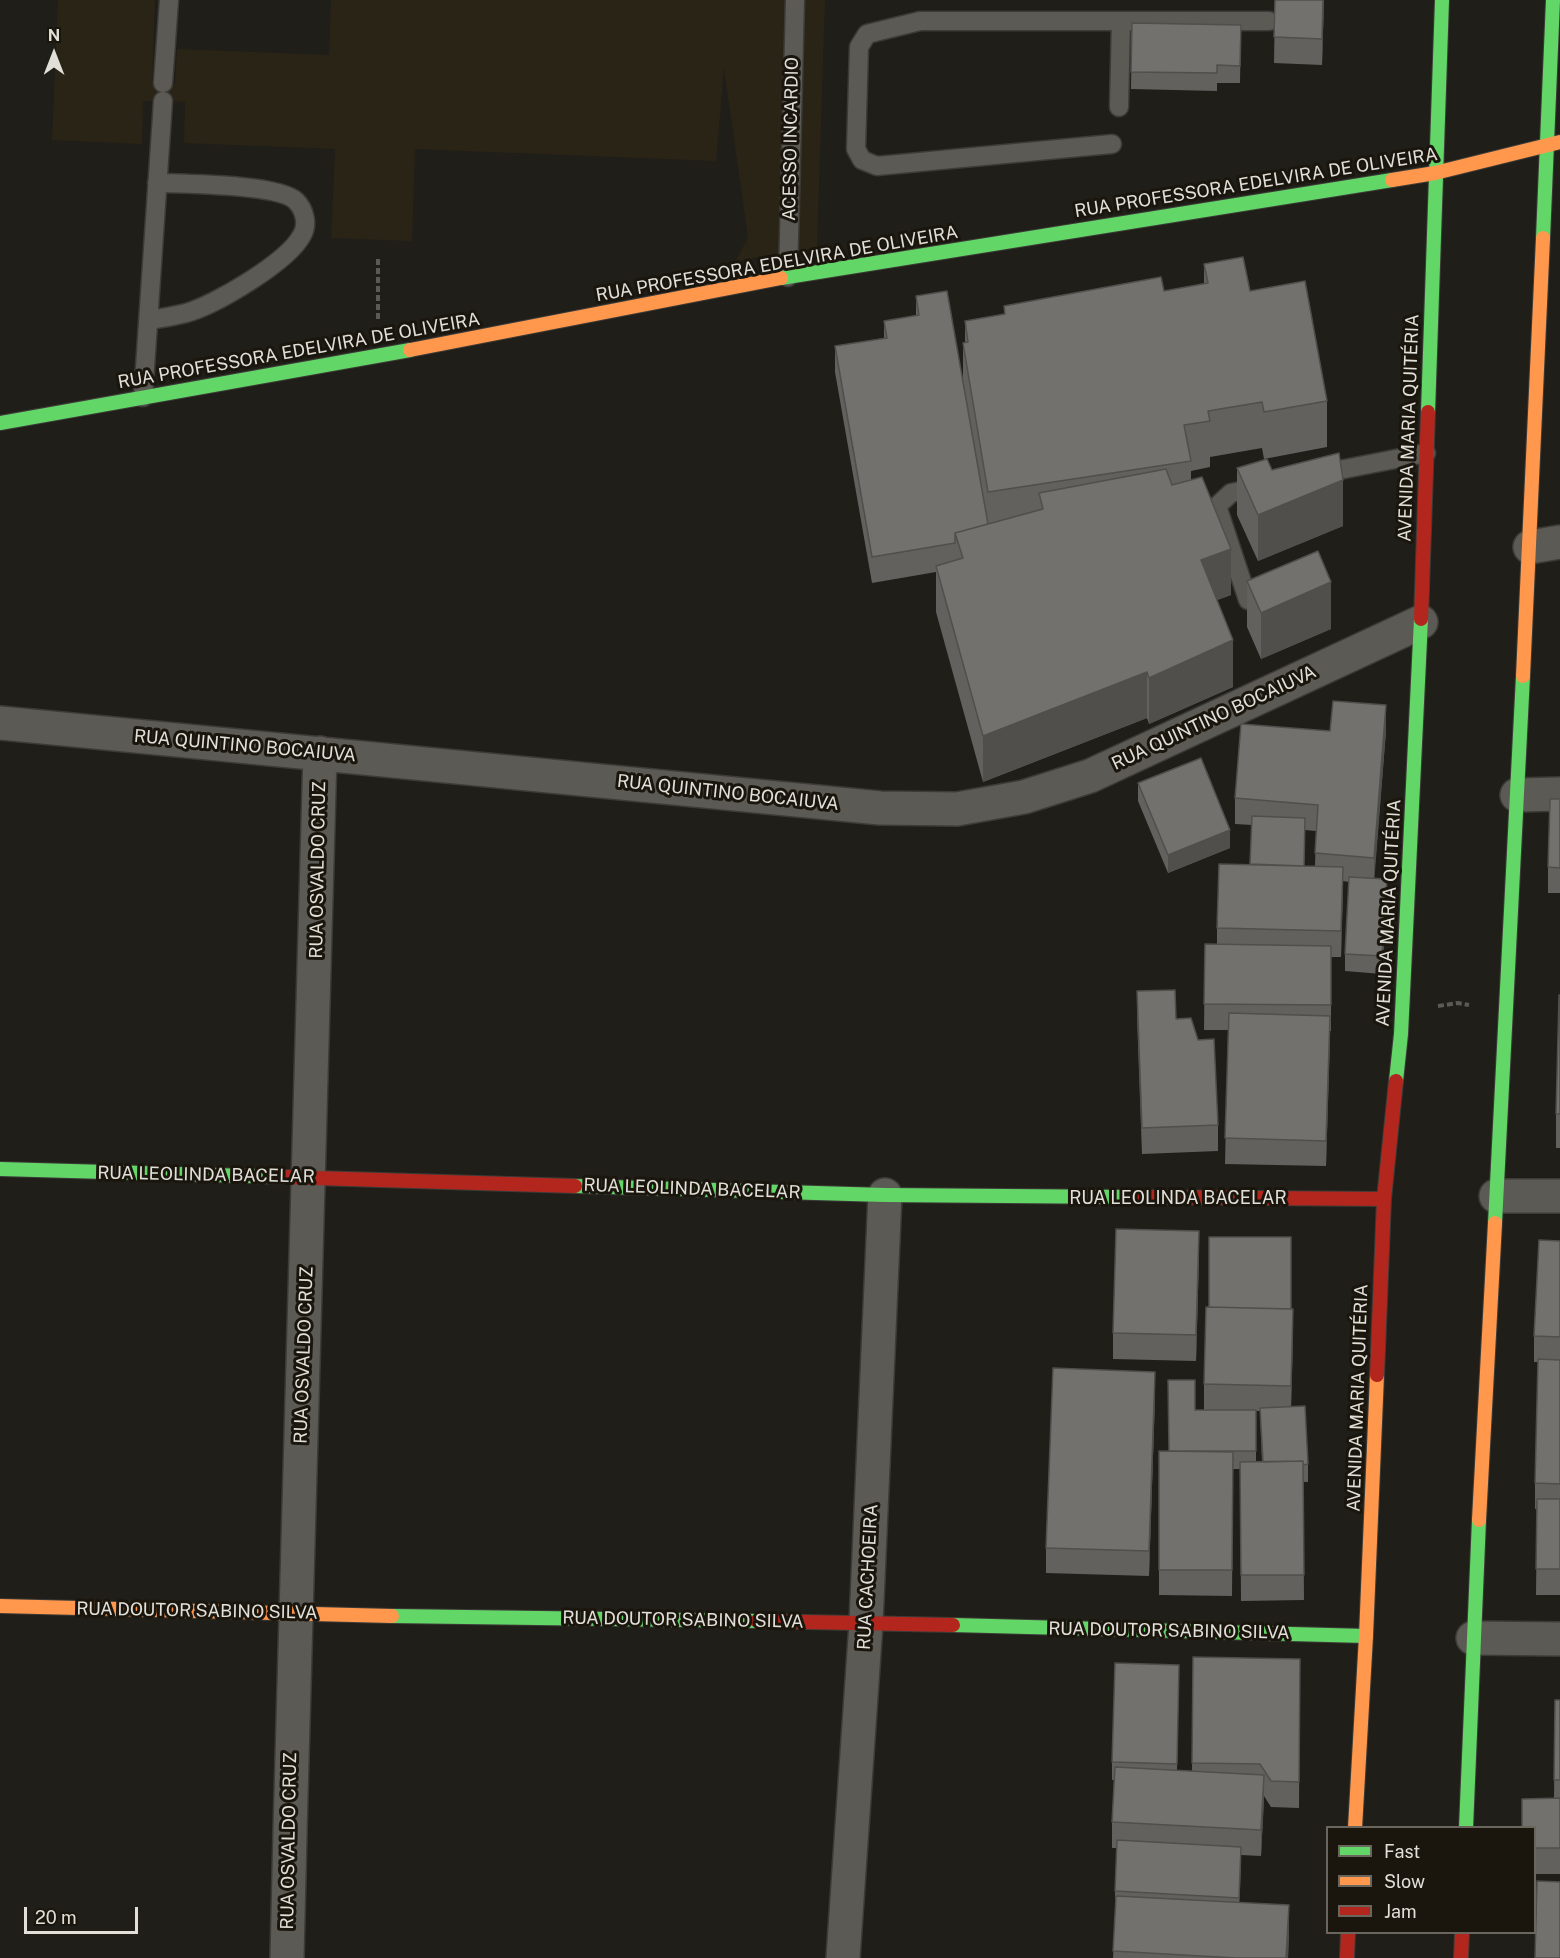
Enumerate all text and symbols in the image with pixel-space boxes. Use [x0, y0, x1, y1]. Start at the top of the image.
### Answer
north arrow [24, 24, 84, 84]
text: N [48, 26, 60, 45]
street label: ACESSO INCARDIO [779, 57, 803, 221]
street label: RUA PROFESSORA EDELVIRA DE OLIVEIRA [1073, 144, 1439, 222]
street label: RUA PROFESSORA EDELVIRA DE OLIVEIRA [594, 221, 960, 307]
street label: RUA PROFESSORA EDELVIRA DE OLIVEIRA [116, 308, 482, 394]
street label: AVENIDA MARIA QUITÉRIA [1394, 314, 1424, 542]
street label: RUA QUINTINO BOCAIUVA [1108, 661, 1320, 775]
street label: RUA QUINTINO BOCAIUVA [133, 726, 357, 766]
street label: RUA QUINTINO BOCAIUVA [616, 771, 840, 815]
street label: RUA OSVALDO CRUZ [306, 781, 330, 959]
street label: AVENIDA MARIA QUITÉRIA [1372, 799, 1406, 1027]
street label: RUA LEOLINDA BACELAR [97, 1162, 315, 1188]
street label: RUA LEOLINDA BACELAR [583, 1174, 801, 1204]
street label: RUA LEOLINDA BACELAR [1069, 1187, 1287, 1209]
street label: RUA OSVALDO CRUZ [290, 1266, 318, 1444]
street label: AVENIDA MARIA QUITÉRIA [1343, 1284, 1373, 1512]
street label: RUA CACHOEIRA [853, 1504, 883, 1650]
street label: RUA DOUTOR SABINO SILVA [76, 1598, 318, 1624]
street label: RUA DOUTOR SABINO SILVA [562, 1607, 804, 1633]
street label: RUA DOUTOR SABINO SILVA [1048, 1618, 1290, 1644]
street label: RUA OSVALDO CRUZ [277, 1752, 301, 1930]
legend [1326, 1826, 1536, 1934]
text: Fast [1384, 1841, 1420, 1862]
text: Slow [1384, 1871, 1425, 1892]
scale bar [27, 1895, 141, 1933]
text: Jam [1384, 1901, 1417, 1922]
text: 20 m [35, 1907, 77, 1928]

